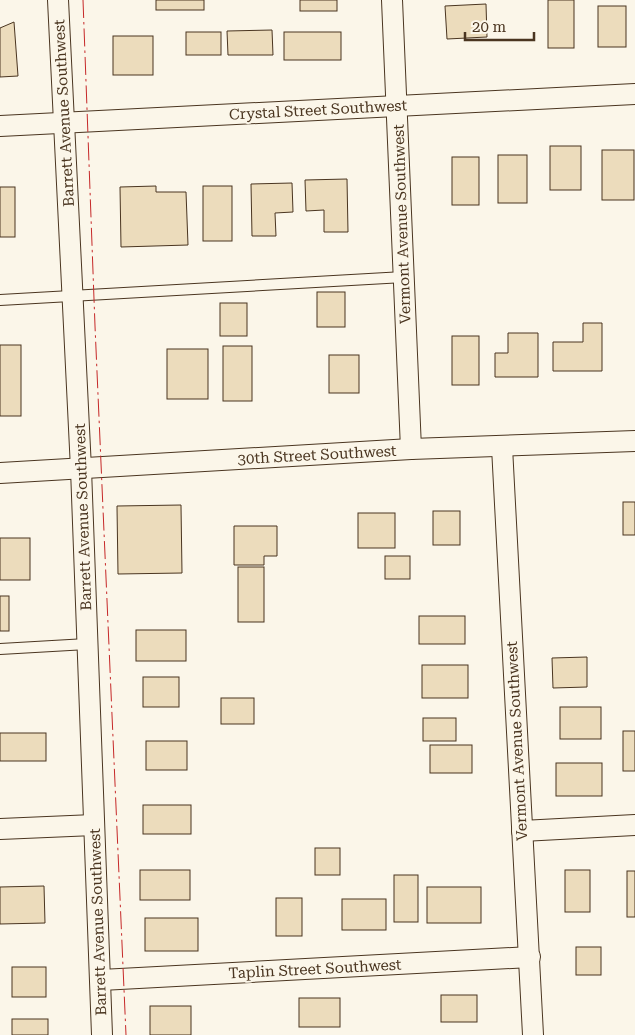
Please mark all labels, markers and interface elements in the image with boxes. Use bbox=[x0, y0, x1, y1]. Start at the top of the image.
scale bar bbox=[465, 10, 534, 42]
street label: Barrett Avenue Southwest bbox=[50, 18, 78, 207]
text: 20 m bbox=[472, 18, 507, 36]
street label: Crystal Street Southwest bbox=[228, 96, 408, 124]
street label: Vermont Avenue Southwest bbox=[390, 123, 414, 324]
street label: Barrett Avenue Southwest bbox=[71, 423, 95, 611]
street label: 30th Street Southwest bbox=[237, 442, 397, 468]
street label: Vermont Avenue Southwest bbox=[503, 640, 531, 841]
street label: Barrett Avenue Southwest bbox=[86, 828, 110, 1016]
street label: Taplin Street Southwest bbox=[228, 955, 402, 983]

